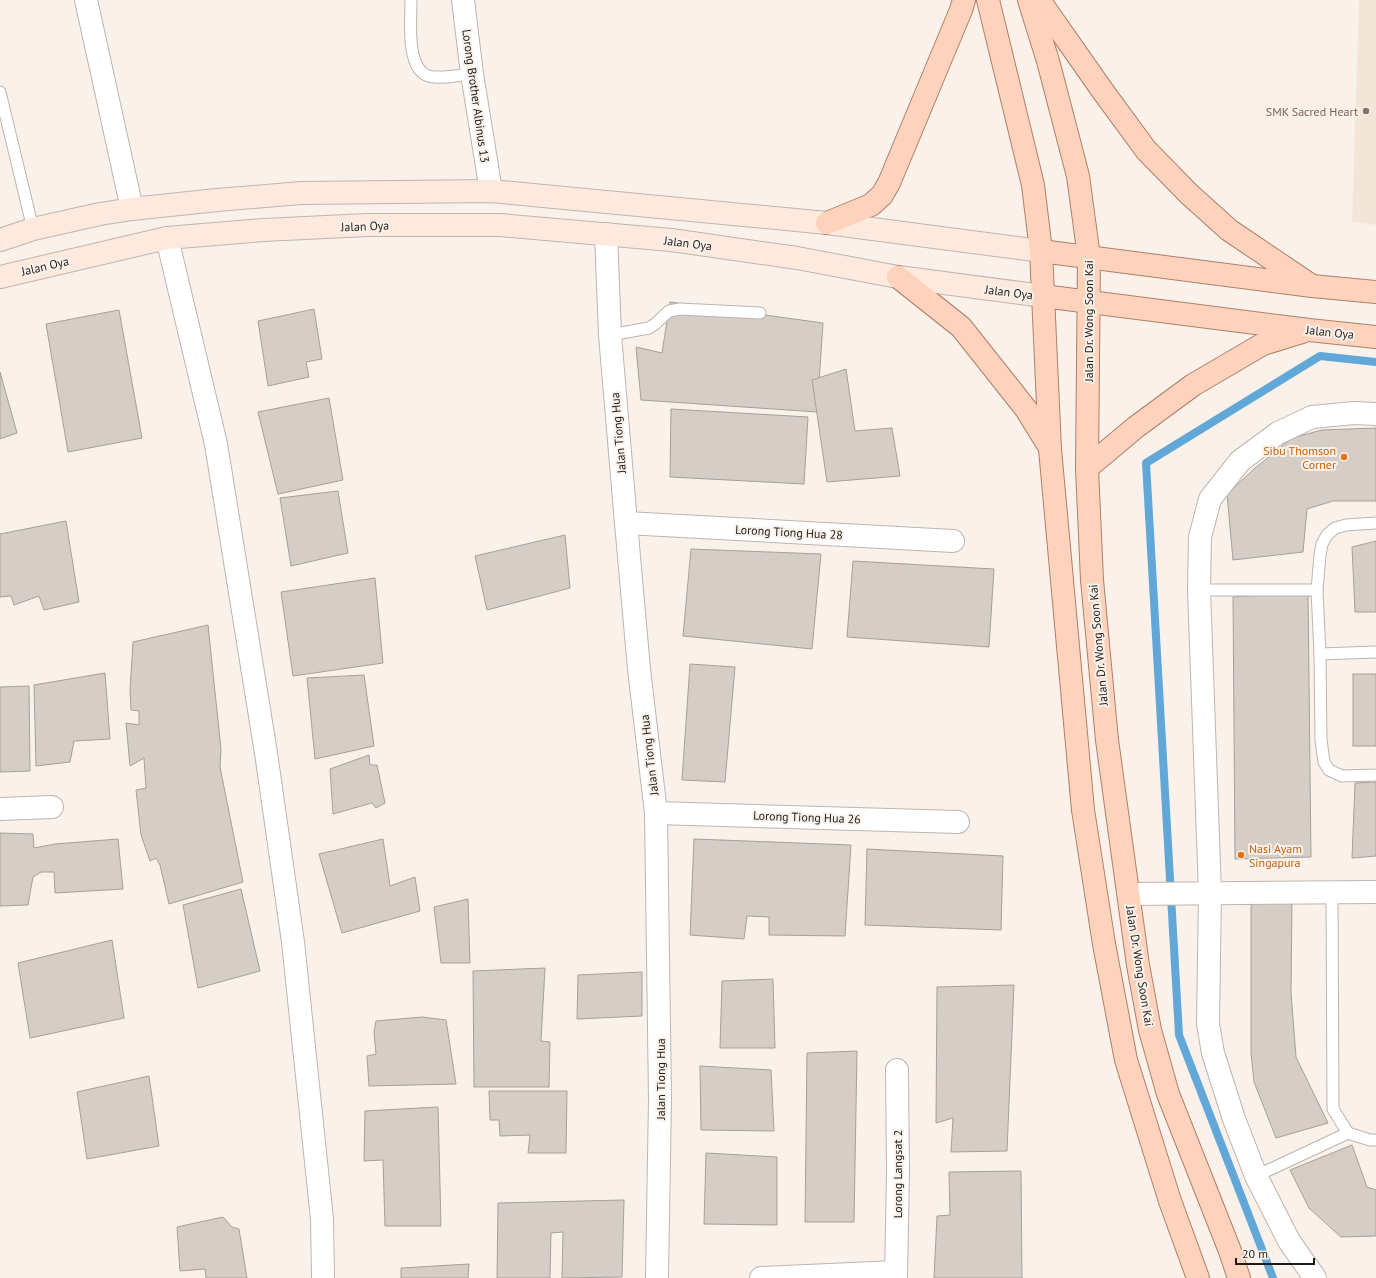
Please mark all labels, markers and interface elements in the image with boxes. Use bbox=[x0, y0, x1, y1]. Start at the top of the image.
street label: Lorong Brother Albinus 13 bbox=[459, 28, 493, 164]
place label: SMK Sacred Heart bbox=[1266, 104, 1358, 119]
marker: SMK Sacred Heart bbox=[1361, 106, 1371, 116]
street label: Jalan Oya bbox=[340, 218, 389, 234]
street label: Jalan Oya bbox=[662, 232, 713, 253]
street label: Jalan Oya bbox=[19, 253, 70, 279]
street label: Jalan Dr. Wong Soon Kai bbox=[1081, 260, 1096, 383]
street label: Jalan Oya bbox=[983, 281, 1034, 302]
street label: Jalan Oya bbox=[1304, 322, 1355, 342]
street label: Jalan Tiong Hua bbox=[607, 392, 629, 475]
place label: Sibu Thomson Corner bbox=[1263, 443, 1336, 472]
marker: Sibu Thomson Corner bbox=[1339, 452, 1349, 462]
street label: Lorong Tiong Hua 28 bbox=[735, 522, 843, 542]
street label: Jalan Dr. Wong Soon Kai bbox=[1085, 584, 1111, 707]
street label: Jalan Tiong Hua bbox=[637, 714, 662, 797]
street label: Lorong Tiong Hua 26 bbox=[753, 808, 861, 826]
place label: Nasi Ayam Singapura bbox=[1249, 841, 1302, 870]
marker: Nasi Ayam Singapura bbox=[1236, 850, 1246, 860]
street label: Jalan Dr. Wong Soon Kai bbox=[1123, 904, 1157, 1027]
street label: Jalan Tiong Hua bbox=[653, 1038, 668, 1121]
street label: Lorong Langsat 2 bbox=[890, 1130, 905, 1218]
scale bar bbox=[1236, 1240, 1314, 1266]
text: 20 m bbox=[1242, 1246, 1268, 1261]

